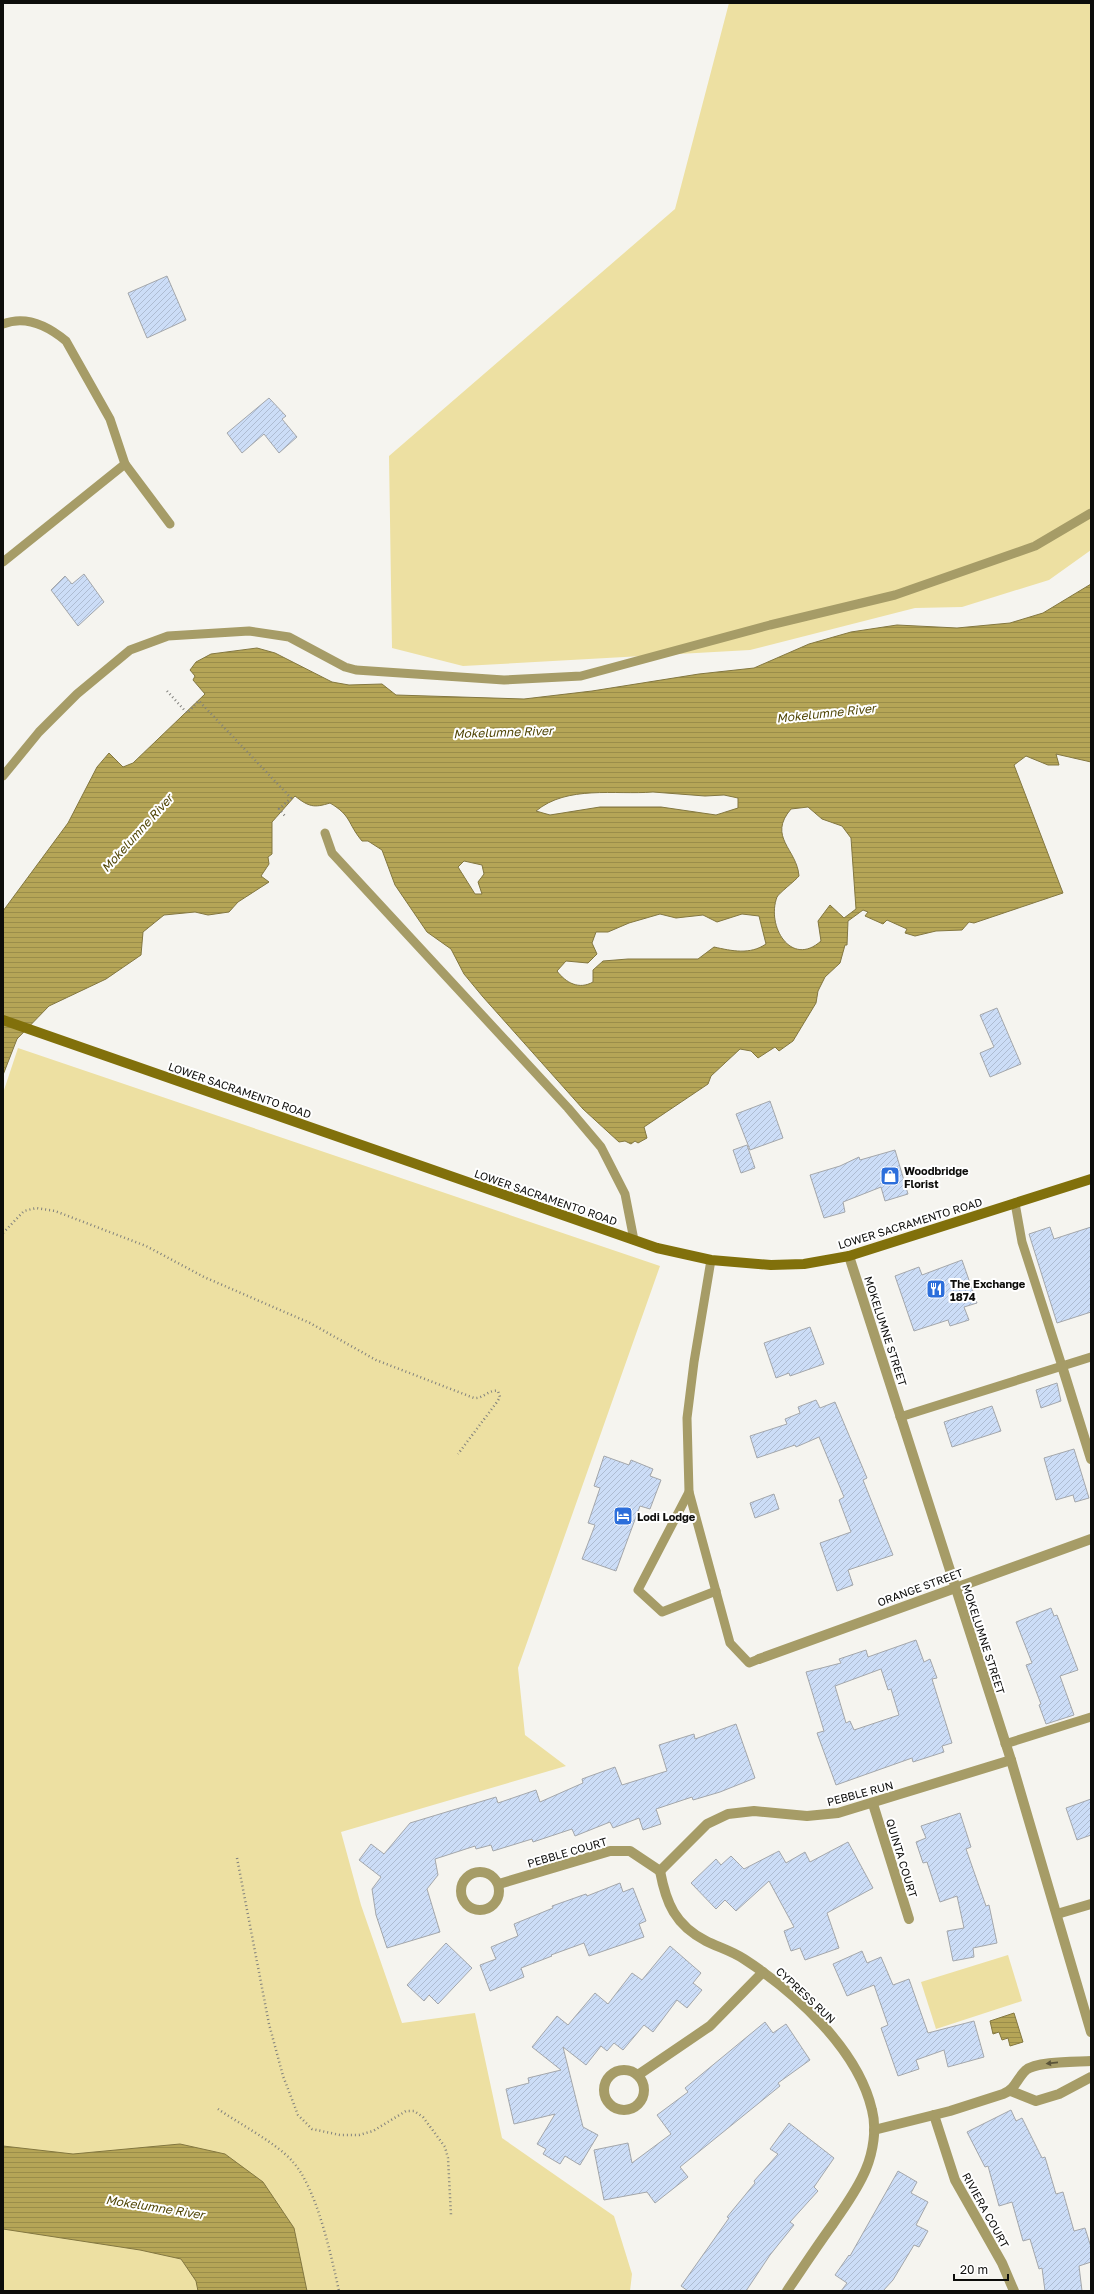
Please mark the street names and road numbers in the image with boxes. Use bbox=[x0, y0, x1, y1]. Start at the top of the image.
street label: LOWER SACRAMENTO ROAD bbox=[167, 1059, 313, 1121]
street label: LOWER SACRAMENTO ROAD bbox=[473, 1166, 619, 1228]
street label: LOWER SACRAMENTO ROAD bbox=[836, 1195, 984, 1251]
street label: MOKELUMNE STREET bbox=[862, 1274, 910, 1388]
street label: ORANGE STREET bbox=[875, 1565, 965, 1609]
street label: MOKELUMNE STREET bbox=[960, 1582, 1008, 1696]
street label: PEBBLE RUN bbox=[825, 1778, 895, 1808]
street label: QUINTA COURT bbox=[884, 1817, 920, 1899]
street label: PEBBLE COURT bbox=[526, 1834, 608, 1870]
street label: CYPRESS RUN bbox=[774, 1964, 838, 2026]
street label: RIVIERA COURT bbox=[960, 2170, 1012, 2250]

